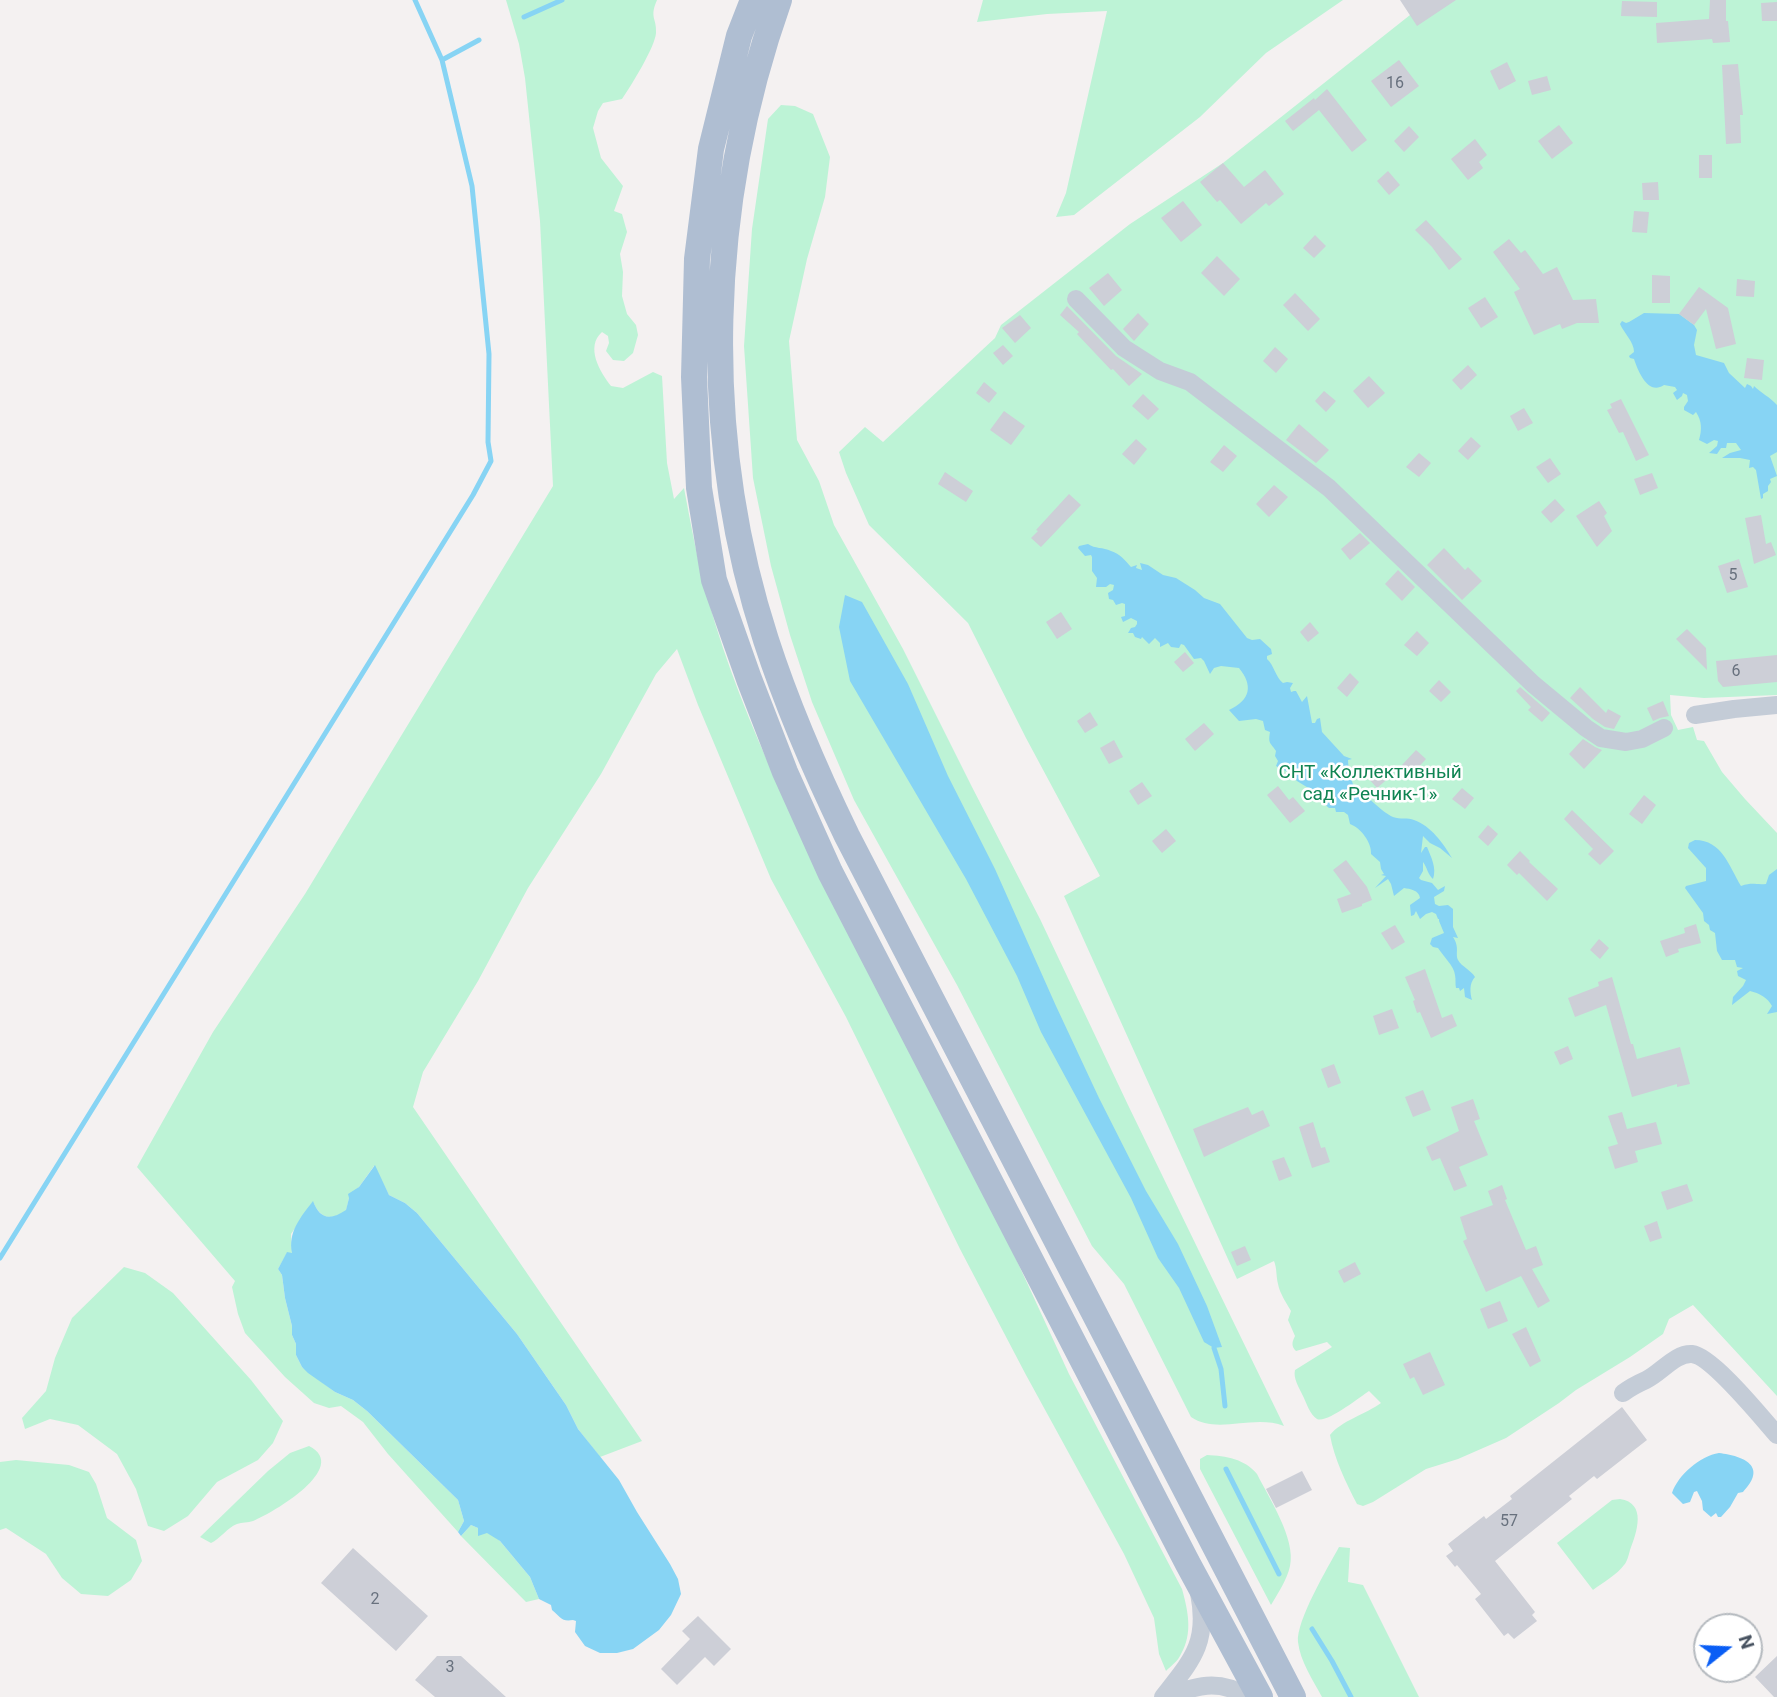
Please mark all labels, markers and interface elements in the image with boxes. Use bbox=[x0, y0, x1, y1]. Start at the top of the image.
house number: 16 bbox=[1386, 74, 1404, 94]
house number: 5 bbox=[1729, 566, 1737, 586]
house number: 6 bbox=[1732, 662, 1740, 682]
park label: СНТ «Коллективный сад «Речник-1» bbox=[1278, 762, 1462, 806]
house number: 57 bbox=[1500, 1512, 1518, 1532]
house number: 2 bbox=[371, 1590, 379, 1610]
north arrow bbox=[1693, 1613, 1763, 1683]
text: N bbox=[1734, 1632, 1760, 1652]
house number: 3 bbox=[446, 1658, 454, 1678]

